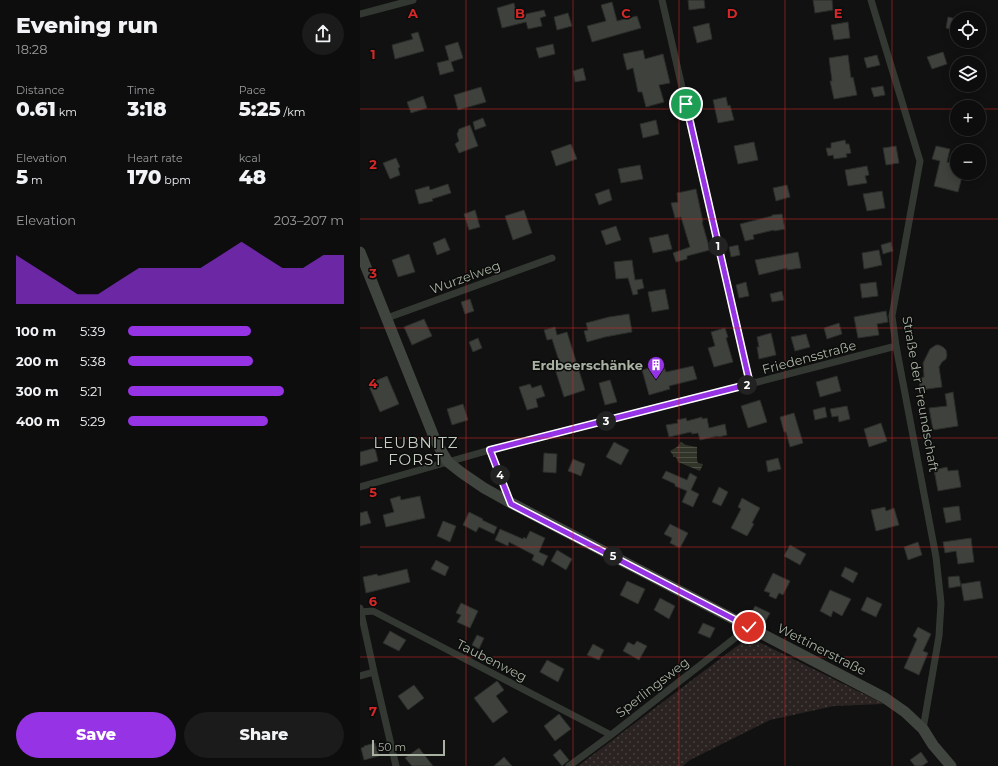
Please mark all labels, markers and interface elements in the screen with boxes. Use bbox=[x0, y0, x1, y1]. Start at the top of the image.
text: A bbox=[407, 5, 419, 21]
text: B bbox=[515, 5, 525, 21]
text: C bbox=[621, 5, 631, 21]
text: D bbox=[727, 5, 738, 21]
text: E bbox=[834, 5, 843, 21]
text: Evening run bbox=[16, 12, 158, 39]
map controls bbox=[950, 12, 986, 180]
button: locate bbox=[950, 12, 986, 48]
button: share bbox=[302, 13, 344, 55]
text: 18:28 bbox=[16, 41, 47, 57]
text: 1 bbox=[370, 46, 376, 62]
button: layers bbox=[950, 56, 986, 92]
text: Distance bbox=[16, 83, 64, 97]
text: Time bbox=[127, 83, 155, 97]
text: Pace bbox=[239, 83, 266, 97]
pin bbox=[669, 87, 703, 121]
icon: arrive bbox=[675, 93, 697, 115]
text: 0.61 bbox=[16, 97, 56, 121]
text: 3:18 bbox=[127, 97, 167, 121]
text: 5:25 bbox=[239, 97, 281, 121]
button: + bbox=[950, 100, 986, 136]
text: km bbox=[56, 105, 77, 119]
text: /km bbox=[281, 105, 305, 119]
button: − bbox=[950, 144, 986, 180]
text: Elevation bbox=[16, 151, 67, 165]
text: Heart rate bbox=[127, 151, 183, 165]
text: kcal bbox=[239, 151, 261, 165]
text: 2 bbox=[369, 156, 377, 172]
text: 5 bbox=[16, 165, 28, 189]
text: 170 bbox=[127, 165, 161, 189]
text: 48 bbox=[239, 165, 266, 189]
text: m bbox=[28, 173, 43, 187]
text: bpm bbox=[161, 173, 191, 187]
text: Elevation bbox=[16, 212, 76, 228]
text: 203–207 m bbox=[274, 212, 344, 228]
pin: 1 bbox=[708, 236, 728, 256]
text: 1 bbox=[716, 239, 720, 253]
street label: Wurzelweg bbox=[428, 257, 502, 297]
text: 3 bbox=[368, 265, 377, 281]
street label: Straße der Freundschaft bbox=[899, 315, 943, 473]
text: 100 m bbox=[16, 323, 56, 339]
text: 5:39 bbox=[80, 323, 105, 339]
street label: Friedensstraße bbox=[760, 337, 858, 377]
text: 200 m bbox=[16, 353, 59, 369]
text: 5:38 bbox=[80, 353, 106, 369]
building icon: Erdbeerschänke bbox=[646, 355, 666, 380]
place label: Erdbeerschänke bbox=[532, 357, 643, 373]
text: 4 bbox=[369, 375, 378, 391]
pin: 2 bbox=[737, 375, 757, 395]
text: 2 bbox=[744, 378, 750, 392]
text: 300 m bbox=[16, 383, 59, 399]
text: 5:21 bbox=[80, 383, 102, 399]
pin: 3 bbox=[596, 411, 616, 431]
text: 400 m bbox=[16, 413, 60, 429]
text: 5:29 bbox=[80, 413, 105, 429]
text: 3 bbox=[603, 414, 609, 428]
district label: LEUBNITZ FORST bbox=[373, 433, 459, 469]
pin: 4 bbox=[490, 465, 510, 485]
text: 4 bbox=[496, 468, 504, 482]
text: 5 bbox=[369, 484, 377, 500]
pin: 5 bbox=[603, 546, 623, 566]
text: 5 bbox=[610, 549, 616, 563]
text: 6 bbox=[369, 593, 378, 609]
pin bbox=[732, 610, 766, 644]
icon: check bbox=[738, 616, 760, 638]
street label: Wettinerstraße bbox=[775, 620, 869, 678]
street label: Taubenweg bbox=[454, 635, 530, 685]
street label: Sperlingsweg bbox=[612, 653, 692, 721]
text: 7 bbox=[369, 703, 377, 719]
button: Save bbox=[16, 712, 176, 758]
button: Share bbox=[184, 712, 344, 758]
scale bar bbox=[372, 738, 445, 757]
text: 50 m bbox=[378, 740, 406, 754]

